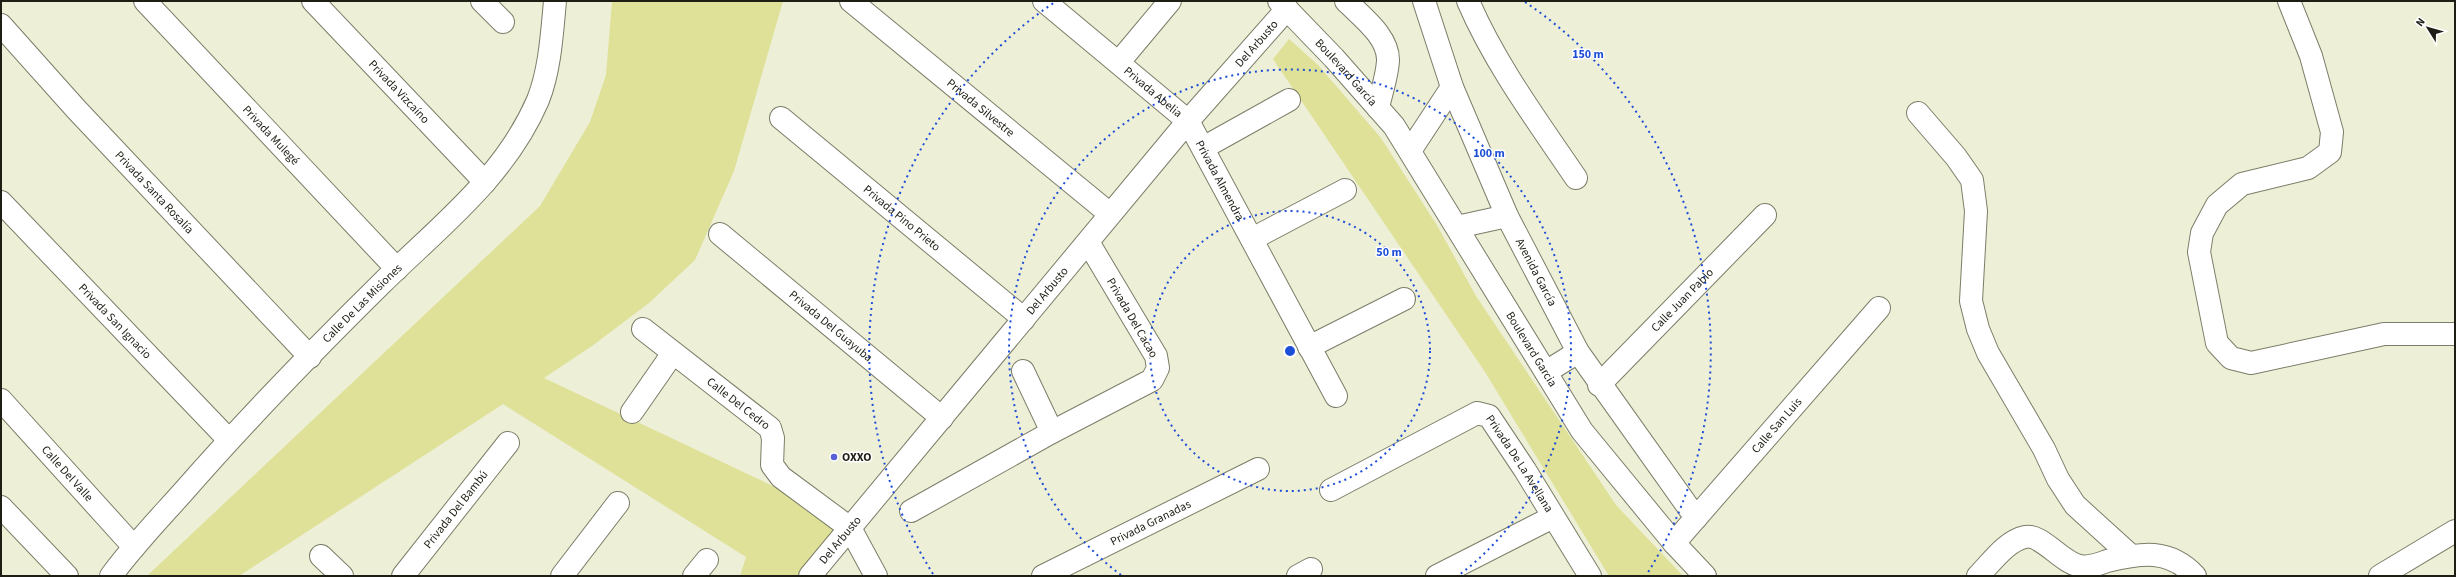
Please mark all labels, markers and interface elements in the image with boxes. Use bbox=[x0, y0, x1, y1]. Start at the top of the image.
north arrow bbox=[2408, 8, 2448, 48]
text: N bbox=[2412, 15, 2429, 30]
street label: Del Arbusto bbox=[1231, 16, 1282, 71]
street label: Boulevard García bbox=[1311, 35, 1381, 110]
text: 150 m bbox=[1572, 46, 1604, 63]
street label: Privada Vizcaíno bbox=[365, 56, 434, 127]
street label: Privada Abelia bbox=[1120, 62, 1186, 121]
street label: Privada Silvestre bbox=[943, 75, 1018, 141]
street label: Privada Mulegé bbox=[239, 101, 303, 169]
street label: Privada Almendra bbox=[1191, 137, 1249, 224]
text: 100 m bbox=[1473, 145, 1505, 162]
street label: Privada Santa Rosalía bbox=[111, 147, 198, 237]
street label: Privada Pino Prieto bbox=[860, 181, 944, 255]
street label: Avenida García bbox=[1511, 235, 1561, 309]
text: 50 m bbox=[1376, 244, 1402, 261]
street label: Calle De Las Misiones bbox=[318, 260, 406, 347]
street label: Del Arbusto bbox=[1022, 263, 1072, 318]
street label: Calle Juan Pablo bbox=[1647, 264, 1717, 336]
street label: Privada Del Cacao bbox=[1102, 275, 1162, 361]
street label: Privada San Ignacio bbox=[75, 280, 155, 363]
street label: Privada Del Guayuba bbox=[785, 286, 876, 366]
street label: Boulevard Garcia bbox=[1502, 308, 1561, 390]
centre of rings bbox=[1283, 344, 1297, 358]
street label: Calle Del Cedro bbox=[703, 373, 774, 434]
street label: Calle San Luis bbox=[1747, 394, 1806, 457]
street label: Privada De La Avellana bbox=[1482, 411, 1558, 516]
street label: Calle Del Valle bbox=[38, 442, 97, 505]
place label: OXXO bbox=[842, 449, 871, 466]
marker: OXXO bbox=[829, 452, 839, 462]
street label: Privada Del Bambú bbox=[419, 467, 492, 552]
street label: Privada Granadas bbox=[1107, 495, 1194, 550]
street label: Del Arbusto bbox=[815, 512, 865, 568]

